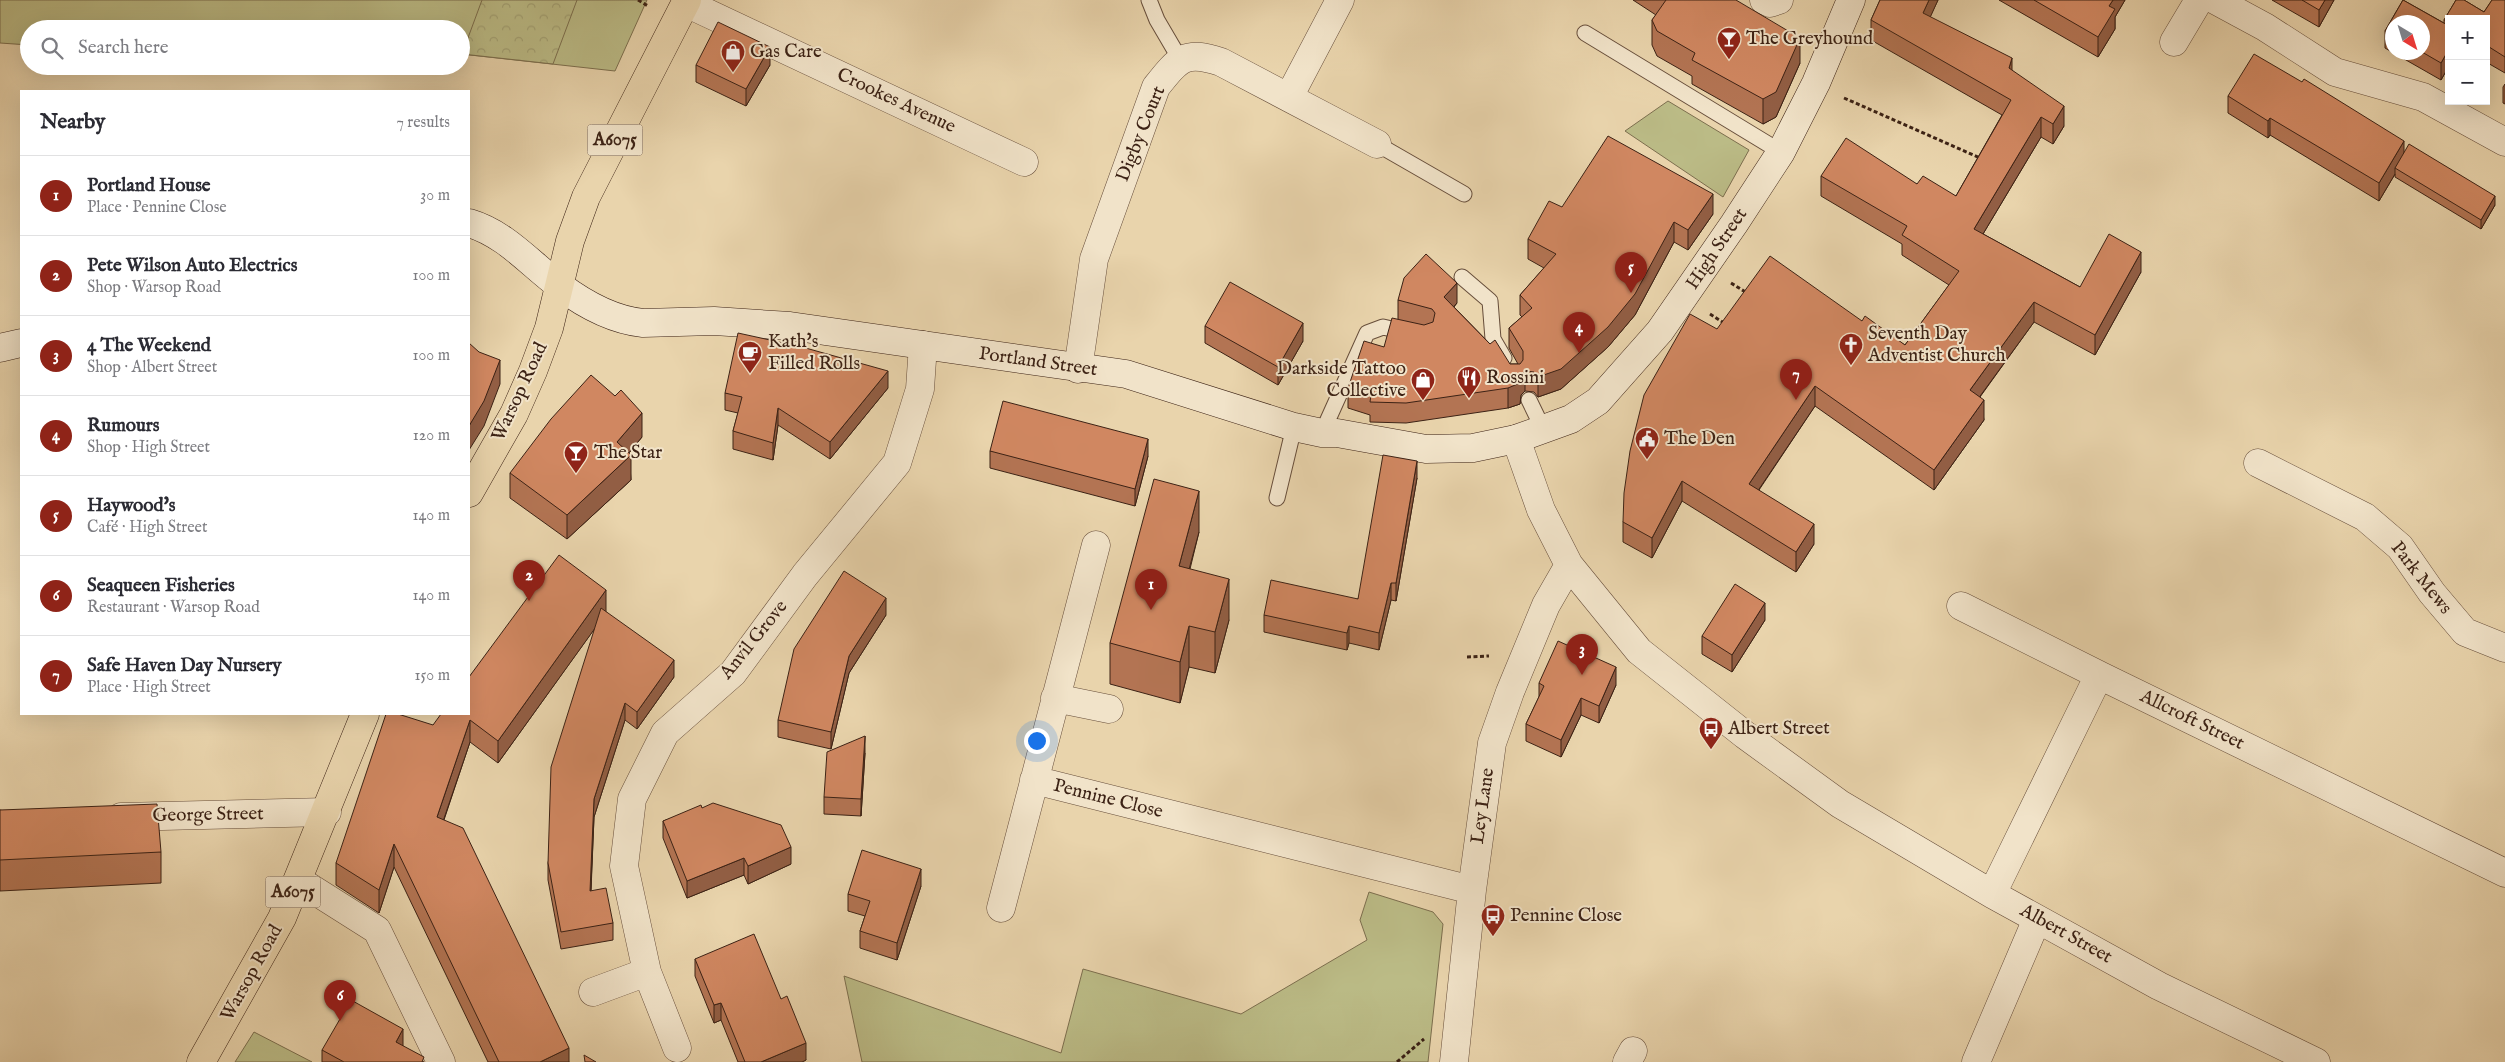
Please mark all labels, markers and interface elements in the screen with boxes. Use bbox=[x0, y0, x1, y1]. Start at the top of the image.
north arrow bbox=[2385, 15, 2430, 60]
map controls bbox=[2445, 15, 2490, 105]
button: + bbox=[2445, 15, 2490, 60]
search box bbox=[20, 20, 470, 75]
bar icon: The Greyhound bbox=[1716, 26, 1742, 60]
place label: The Greyhound bbox=[1746, 27, 1874, 51]
icon: search bbox=[38, 34, 66, 62]
text: Search here bbox=[78, 36, 169, 60]
shop icon: Gas Care bbox=[720, 39, 746, 73]
place label: Gas Care bbox=[750, 40, 822, 64]
button: − bbox=[2445, 60, 2490, 105]
street label: Crookes Avenue bbox=[833, 63, 960, 139]
street label: Digby Court bbox=[1111, 82, 1171, 185]
text: Nearby bbox=[40, 109, 105, 136]
text: 7 results bbox=[396, 113, 450, 133]
road number: A6075 bbox=[588, 124, 642, 156]
text: Portland House bbox=[87, 174, 211, 198]
text: 1 bbox=[53, 186, 59, 206]
text: 30 m bbox=[420, 186, 450, 206]
text: Place · Pennine Close bbox=[87, 198, 227, 218]
street label: High Street bbox=[1681, 203, 1753, 294]
pin: 5 bbox=[1615, 252, 1647, 293]
text: Pete Wilson Auto Electrics bbox=[87, 254, 297, 278]
text: 2 bbox=[52, 266, 60, 286]
text: 100 m bbox=[413, 266, 450, 286]
text: Shop · Warsop Road bbox=[87, 278, 221, 298]
pin: 4 bbox=[1563, 312, 1595, 353]
place label: Seventh Day Adventist Church bbox=[1867, 322, 2006, 368]
place label: Kath's Filled Rolls bbox=[768, 330, 860, 376]
church icon: Seventh Day Adventist Church bbox=[1838, 332, 1864, 366]
text: 4 The Weekend bbox=[87, 334, 211, 358]
street label: Warsop Road bbox=[487, 338, 554, 445]
cafe icon: Kath's Filled Rolls bbox=[737, 340, 763, 374]
street label: Portland Street bbox=[977, 342, 1099, 382]
text: 3 bbox=[53, 346, 59, 366]
text: 100 m bbox=[413, 346, 450, 366]
place label: Darkside Tattoo Collective bbox=[1277, 357, 1406, 403]
text: Shop · Albert Street bbox=[87, 358, 217, 378]
pin: 7 bbox=[1780, 359, 1812, 400]
restaurant icon: Rossini bbox=[1456, 365, 1482, 399]
place label: Rossini bbox=[1486, 366, 1544, 390]
shop icon: Darkside Tattoo Collective bbox=[1410, 367, 1436, 401]
text: Rumours bbox=[87, 414, 160, 438]
text: 4 bbox=[52, 426, 60, 446]
text: 120 m bbox=[413, 426, 450, 446]
public building icon: The Den bbox=[1634, 426, 1660, 460]
place label: The Den bbox=[1664, 427, 1735, 451]
text: Shop · High Street bbox=[87, 438, 210, 458]
bar icon: The Star bbox=[563, 440, 589, 474]
place label: The Star bbox=[594, 441, 662, 465]
text: Haywood's bbox=[87, 494, 175, 518]
text: 5 bbox=[53, 506, 59, 526]
text: 140 m bbox=[412, 506, 450, 526]
text: Café · High Street bbox=[87, 518, 207, 538]
street label: Park Mews bbox=[2385, 537, 2457, 619]
pin: 2 bbox=[513, 560, 545, 601]
pin: 1 bbox=[1135, 569, 1167, 610]
text: Seaqueen Fisheries bbox=[87, 574, 235, 598]
text: 6 bbox=[53, 586, 59, 606]
text: 140 m bbox=[412, 586, 450, 606]
street label: Anvil Grove bbox=[714, 595, 793, 685]
text: Restaurant · Warsop Road bbox=[87, 598, 260, 618]
pin: 3 bbox=[1566, 634, 1598, 675]
text: Safe Haven Day Nursery bbox=[87, 654, 282, 678]
text: 7 bbox=[52, 666, 60, 686]
text: 150 m bbox=[415, 666, 450, 686]
text: Place · High Street bbox=[87, 678, 211, 698]
street label: Allcroft Street bbox=[2135, 684, 2249, 756]
bus stop icon: Albert Street bbox=[1698, 716, 1724, 750]
place label: Albert Street bbox=[1727, 717, 1830, 741]
your location bbox=[1024, 728, 1050, 754]
street label: Ley Lane bbox=[1466, 766, 1500, 846]
street label: Pennine Close bbox=[1051, 774, 1166, 824]
street label: George Street bbox=[152, 802, 264, 828]
road number: A6075 bbox=[266, 876, 320, 908]
street label: Albert Street bbox=[2015, 898, 2117, 969]
bus stop icon: Pennine Close bbox=[1480, 903, 1506, 937]
place label: Pennine Close bbox=[1510, 904, 1622, 928]
street label: Warsop Road bbox=[216, 920, 289, 1025]
pin: 6 bbox=[324, 980, 356, 1021]

